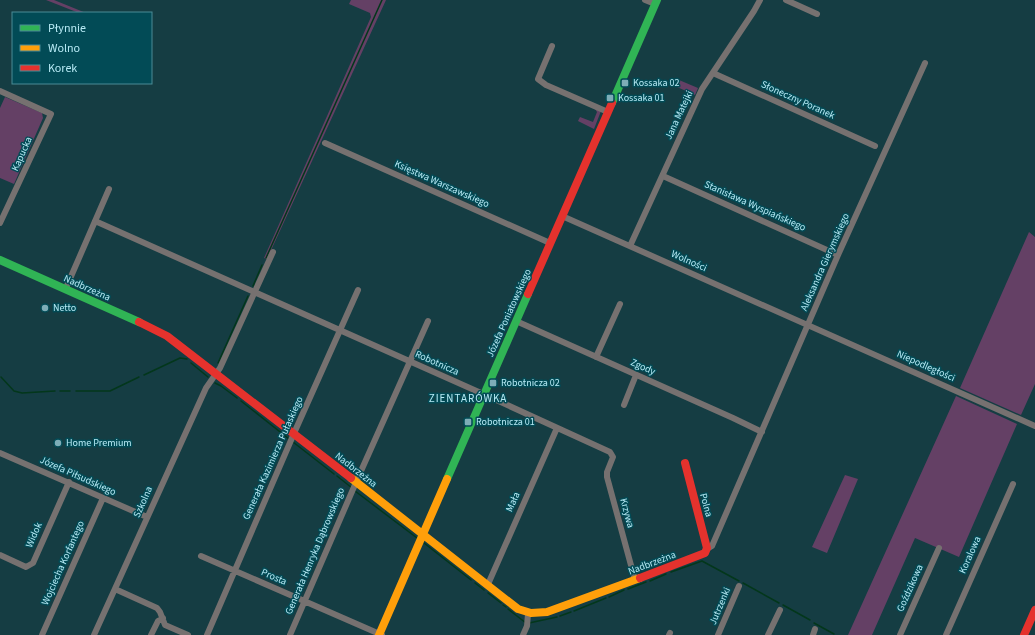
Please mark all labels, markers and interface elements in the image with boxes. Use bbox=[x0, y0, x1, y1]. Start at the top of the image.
legend bbox=[12, 12, 152, 84]
text: Płynnie bbox=[48, 20, 86, 37]
text: Wolno bbox=[48, 40, 80, 57]
text: Korek bbox=[48, 60, 77, 77]
place label: Kossaka 02 bbox=[633, 76, 679, 90]
street label: Słoneczny Poranek bbox=[759, 77, 837, 123]
marker: Kossaka 02 bbox=[620, 78, 630, 88]
street label: Jana Matejki bbox=[662, 88, 696, 142]
place label: Kossaka 01 bbox=[618, 91, 664, 105]
marker: Kossaka 01 bbox=[605, 93, 615, 103]
street label: Kapucka bbox=[8, 135, 36, 173]
street label: Księstwa Warszawskiego bbox=[392, 157, 492, 211]
street label: Stanisława Wyspiańskiego bbox=[702, 177, 808, 235]
street label: Aleksandra Gierymskiego bbox=[797, 211, 853, 313]
street label: Wolności bbox=[669, 247, 709, 275]
street label: Józefa Poniatowskiego bbox=[483, 267, 535, 359]
street label: Nadbrzeżna bbox=[61, 271, 113, 305]
place label: Netto bbox=[53, 301, 76, 315]
marker: Netto bbox=[40, 303, 50, 313]
street label: Robotnicza bbox=[413, 347, 461, 379]
street label: Niepodległości bbox=[895, 347, 957, 385]
street label: Zgody bbox=[628, 355, 658, 379]
place label: Robotnicza 02 bbox=[501, 376, 560, 390]
marker: Robotnicza 02 bbox=[488, 378, 498, 388]
district label: ZIENTARÓWKA bbox=[429, 391, 507, 406]
street label: Generała Kazimierza Pułaskiego bbox=[239, 394, 307, 522]
place label: Robotnicza 01 bbox=[476, 415, 535, 429]
marker: Robotnicza 01 bbox=[463, 417, 473, 427]
place label: Home Premium bbox=[66, 436, 132, 450]
marker: Home Premium bbox=[53, 438, 63, 448]
street label: Nadbrzeżna bbox=[332, 449, 380, 491]
street label: Józefa Piłsudskiego bbox=[38, 453, 118, 499]
street label: Szkolna bbox=[130, 484, 156, 520]
street label: Generała Henryka Dąbrowskiego bbox=[282, 485, 348, 617]
street label: Mała bbox=[502, 490, 524, 514]
street label: Polna bbox=[696, 492, 716, 518]
street label: Krzywa bbox=[616, 497, 638, 529]
street label: Wojciecha Korfantego bbox=[38, 519, 88, 607]
street label: Widok bbox=[22, 520, 46, 550]
street label: Koralowa bbox=[956, 534, 984, 576]
street label: Nadbrzeżna bbox=[626, 548, 678, 578]
street label: Goździkowa bbox=[893, 562, 927, 614]
street label: Prosta bbox=[259, 565, 289, 589]
street label: Jutrzenki bbox=[706, 585, 734, 627]

